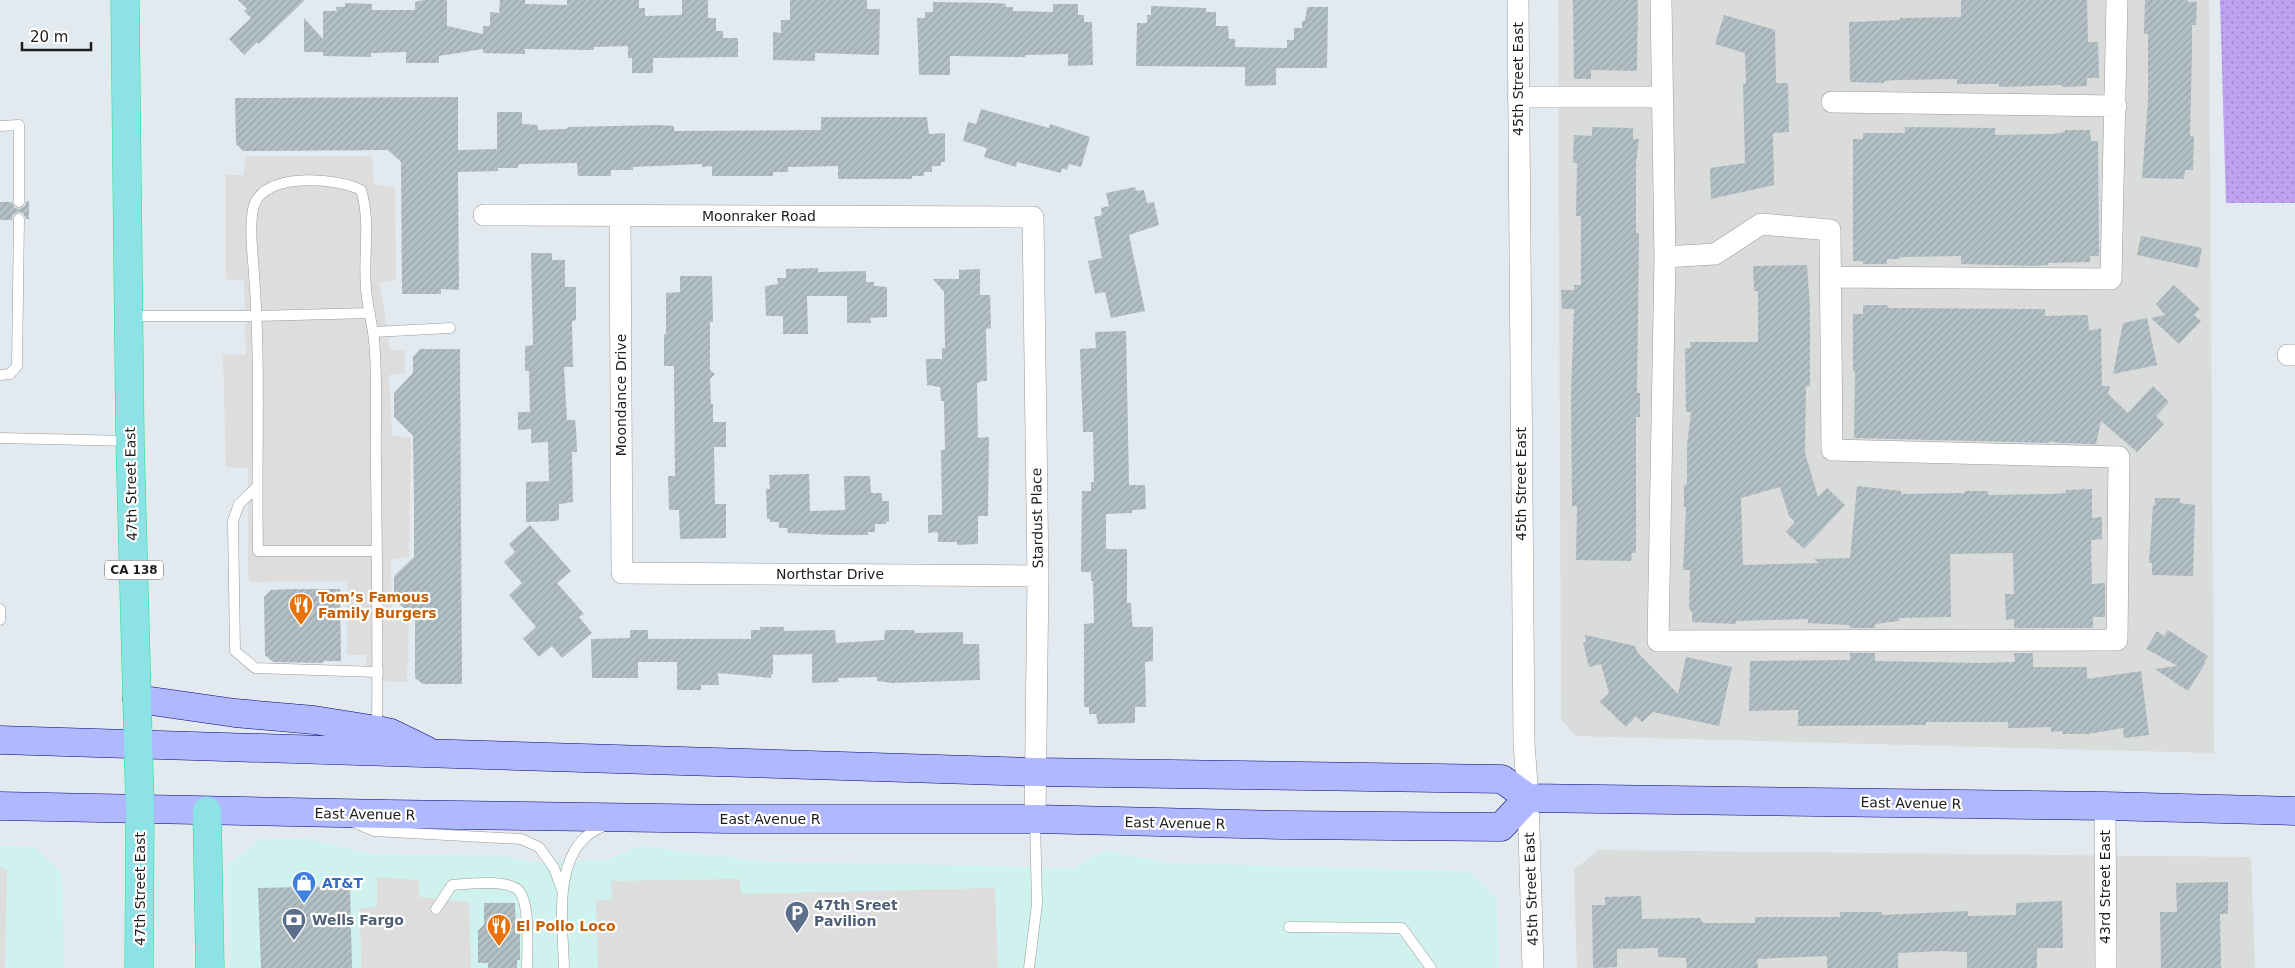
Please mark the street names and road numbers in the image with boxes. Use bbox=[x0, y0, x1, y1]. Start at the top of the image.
street label: 45th Street East bbox=[1510, 22, 1526, 136]
street label: Moonraker Road bbox=[702, 208, 816, 224]
street label: Moondance Drive bbox=[613, 334, 629, 456]
street label: 47th Street East bbox=[122, 426, 140, 541]
street label: 45th Street East bbox=[1513, 427, 1529, 541]
street label: Stardust Place bbox=[1028, 468, 1046, 568]
road number: CA 138 bbox=[105, 560, 163, 580]
street label: Northstar Drive bbox=[776, 566, 884, 582]
street label: East Avenue R bbox=[1860, 794, 1962, 812]
street label: East Avenue R bbox=[314, 805, 416, 823]
street label: East Avenue R bbox=[720, 811, 821, 827]
street label: East Avenue R bbox=[1124, 814, 1226, 832]
street label: 43rd Street East bbox=[2097, 830, 2113, 944]
street label: 45th Street East bbox=[1521, 831, 1541, 946]
street label: 47th Street East bbox=[132, 832, 148, 946]

